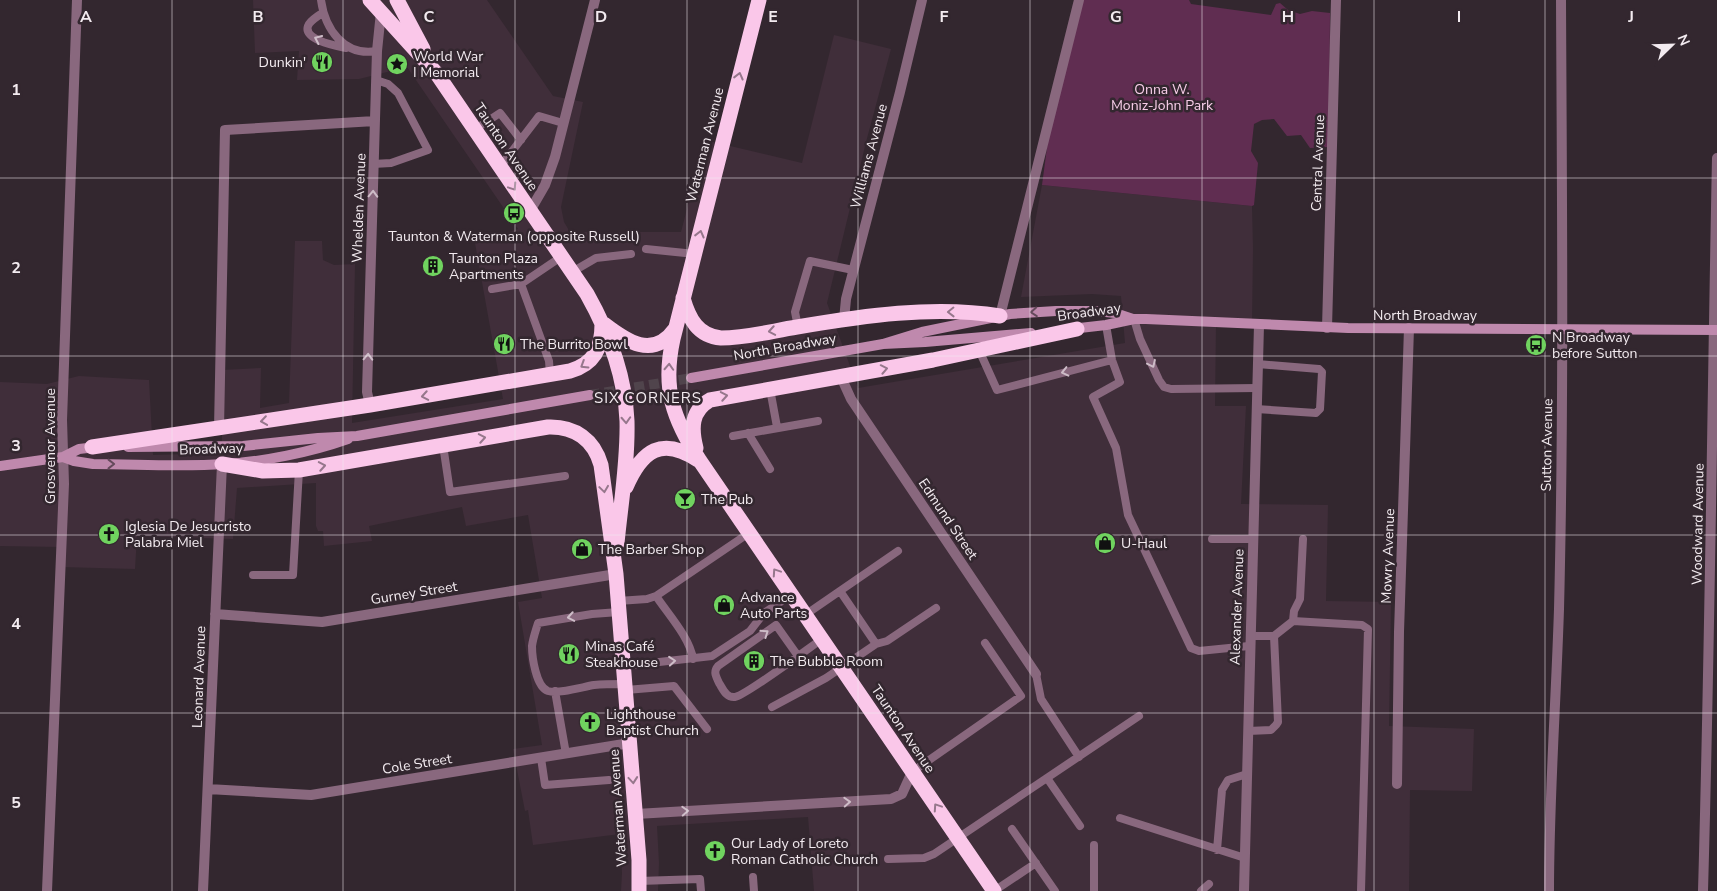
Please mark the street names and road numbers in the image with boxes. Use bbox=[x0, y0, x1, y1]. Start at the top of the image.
street label: Waterman Avenue bbox=[682, 85, 728, 205]
street label: Taunton Avenue bbox=[469, 99, 543, 195]
street label: Williams Avenue bbox=[846, 102, 892, 210]
street label: Central Avenue bbox=[1307, 114, 1329, 212]
street label: Whelden Avenue bbox=[348, 153, 370, 263]
street label: Broadway bbox=[1056, 298, 1123, 326]
street label: North Broadway bbox=[1373, 306, 1478, 325]
street label: North Broadway bbox=[732, 328, 839, 365]
street label: Grosvenor Avenue bbox=[41, 388, 60, 504]
street label: Sutton Avenue bbox=[1537, 398, 1557, 492]
street label: Broadway bbox=[179, 438, 244, 460]
street label: Woodward Avenue bbox=[1687, 463, 1709, 585]
street label: Edmund Street bbox=[914, 475, 982, 563]
street label: Mowry Avenue bbox=[1377, 508, 1399, 604]
street label: Alexander Avenue bbox=[1225, 549, 1249, 665]
street label: Gurney Street bbox=[369, 577, 459, 609]
street label: Leonard Avenue bbox=[188, 625, 210, 729]
street label: Taunton Avenue bbox=[866, 681, 940, 777]
street label: Cole Street bbox=[381, 749, 453, 779]
street label: Waterman Avenue bbox=[604, 749, 632, 867]

